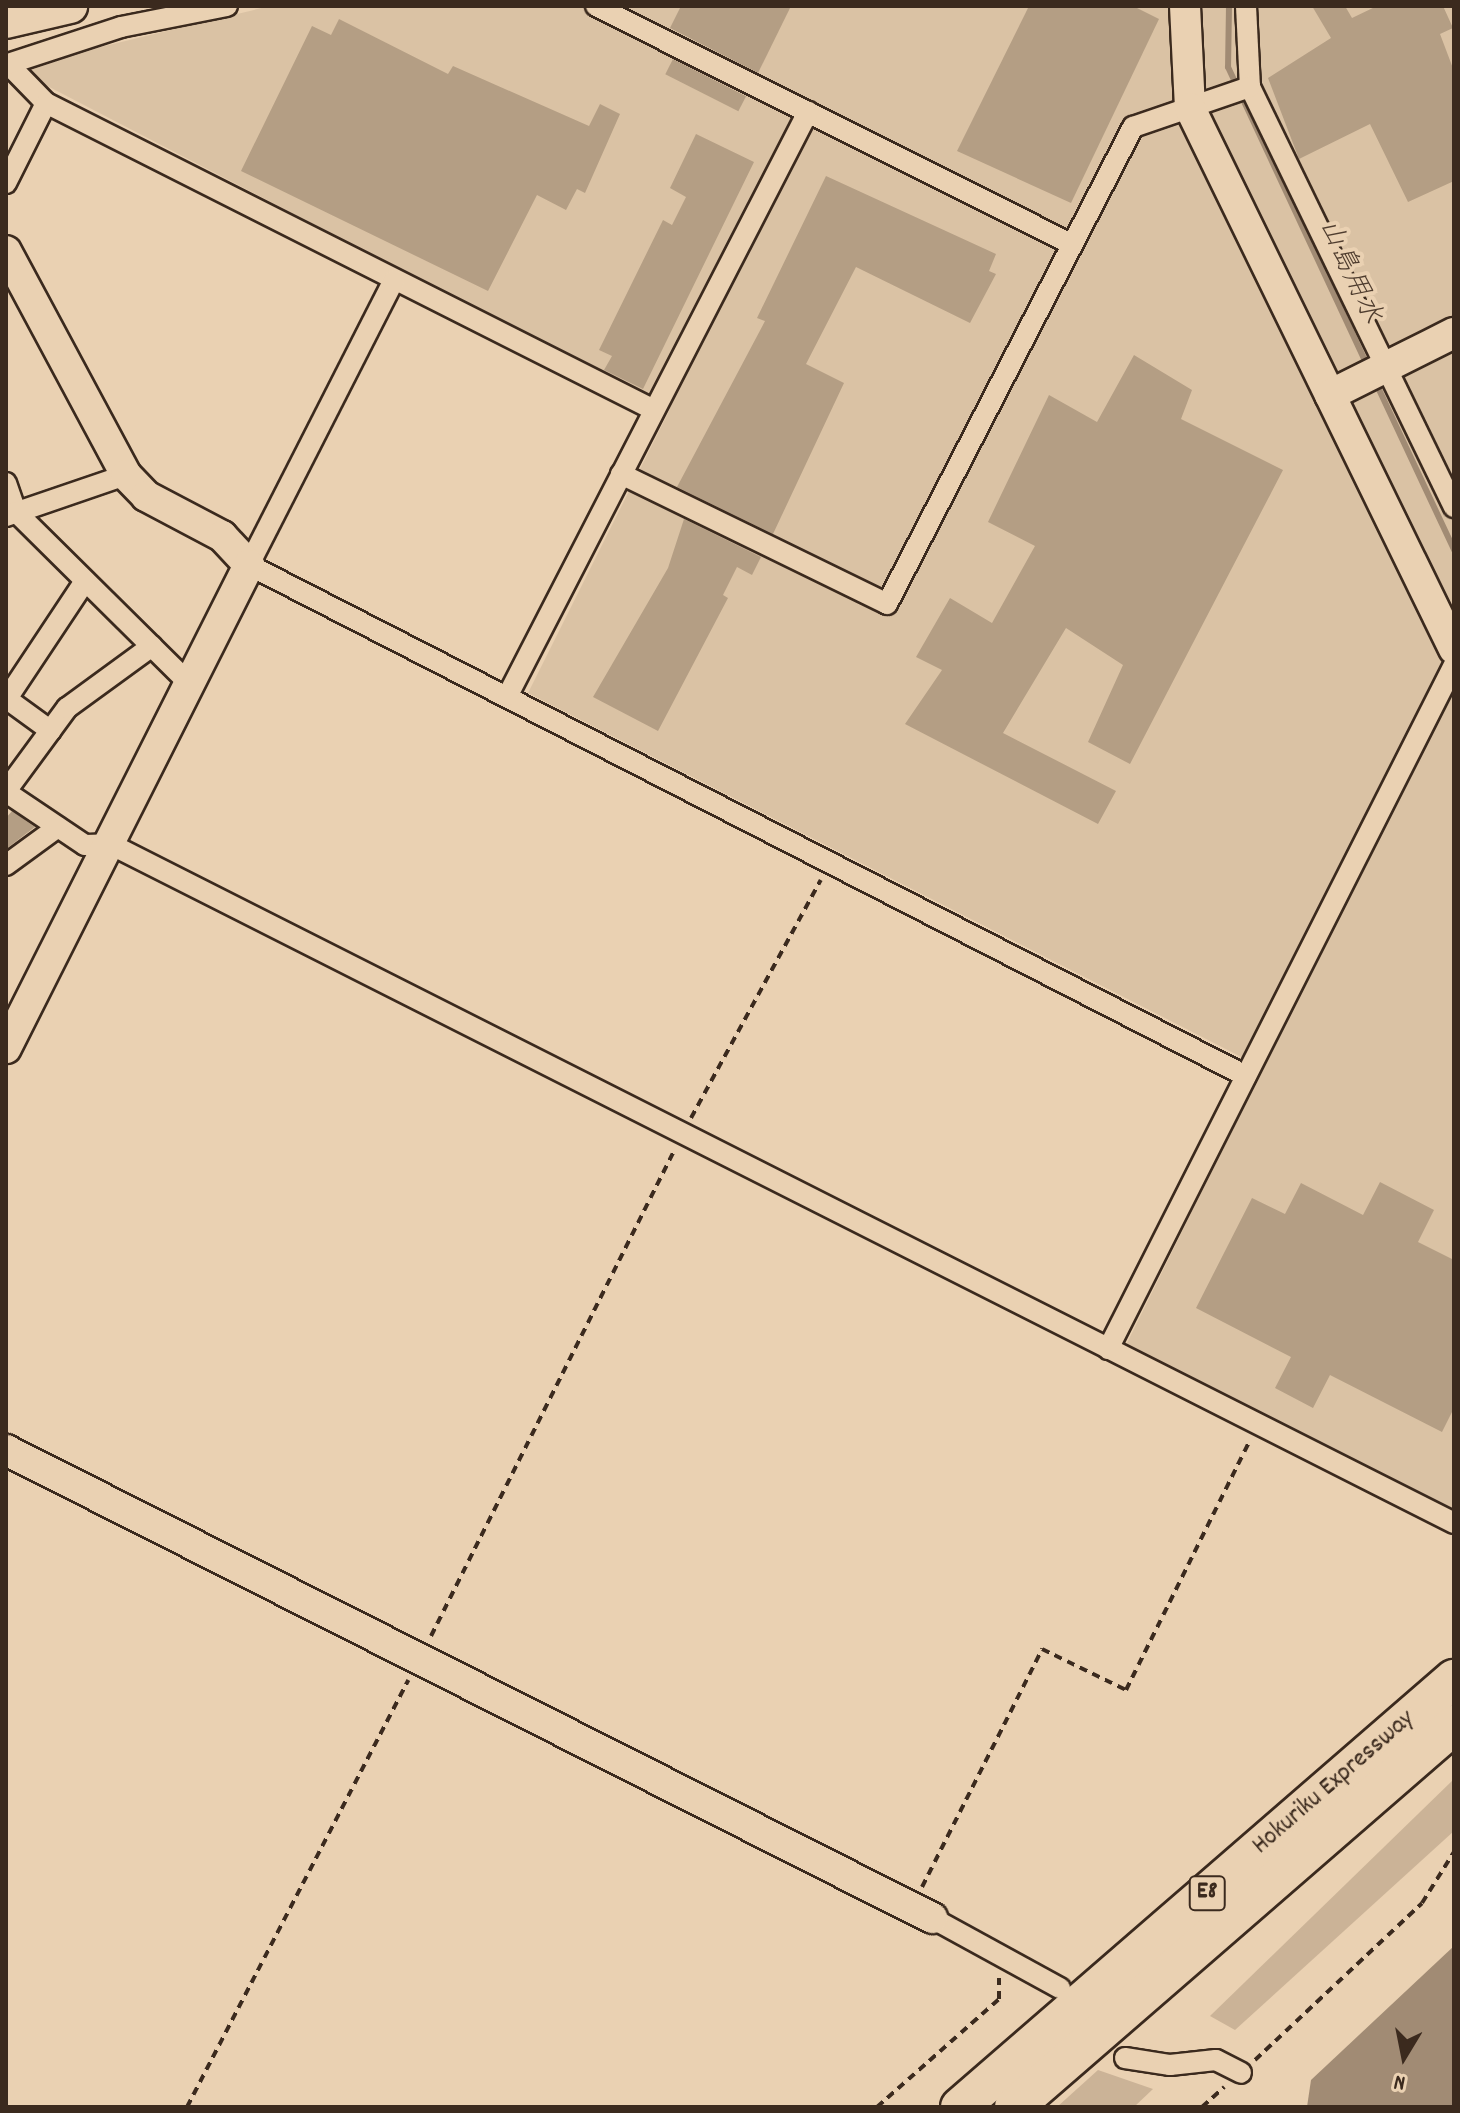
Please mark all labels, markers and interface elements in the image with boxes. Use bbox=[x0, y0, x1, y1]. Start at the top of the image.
water label: 山島用水 bbox=[1309, 214, 1387, 330]
street label: Hokuriku Expressway bbox=[1246, 1704, 1422, 1862]
road number: E8 bbox=[1187, 1873, 1227, 1913]
north arrow bbox=[1364, 2017, 1444, 2097]
text: N bbox=[1392, 2065, 1408, 2097]

